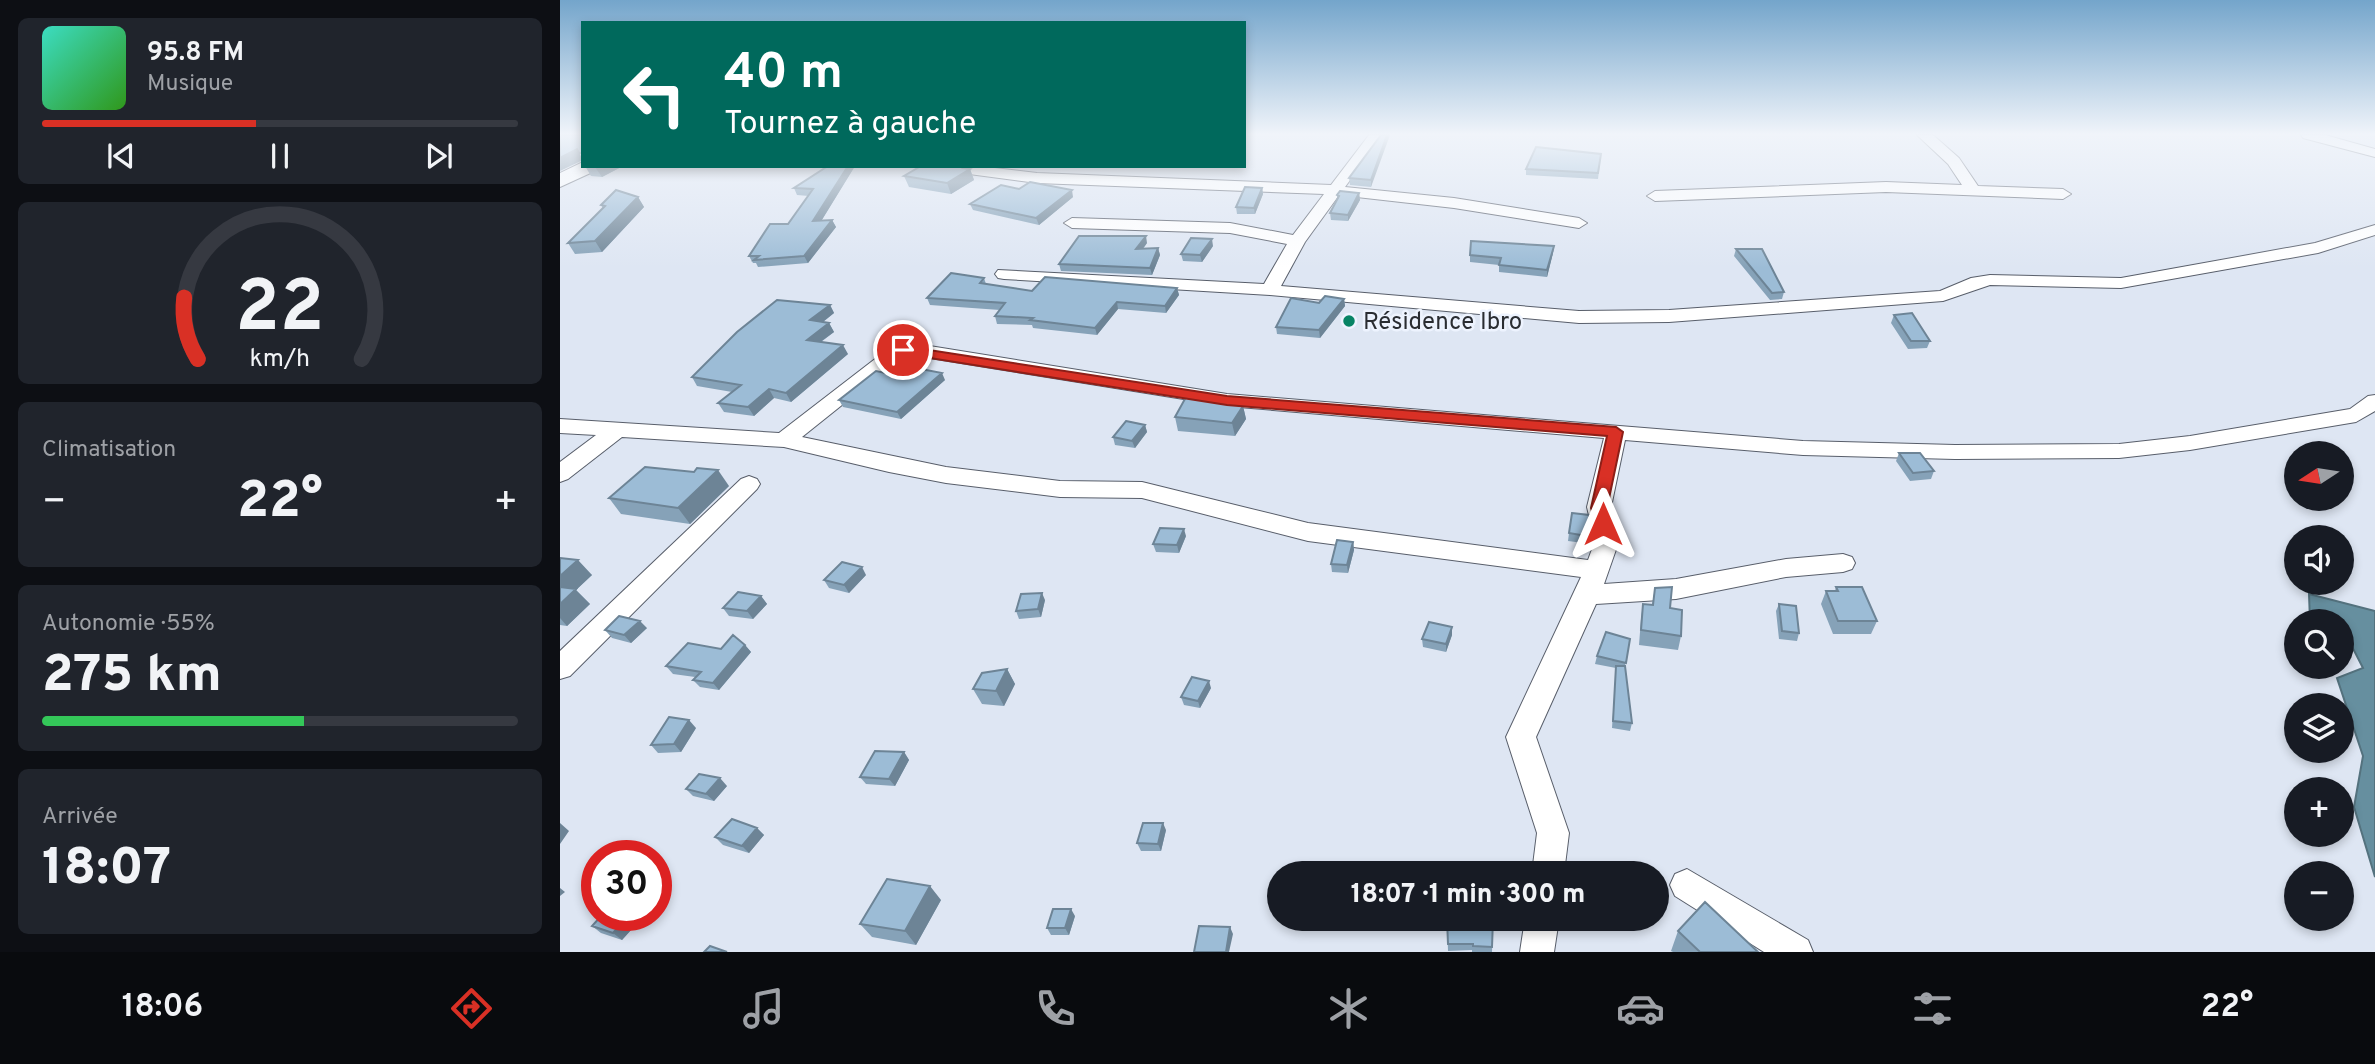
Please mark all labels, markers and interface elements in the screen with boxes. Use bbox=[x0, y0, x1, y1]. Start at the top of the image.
text: 95.8 FM bbox=[147, 37, 244, 70]
text: 40 m bbox=[724, 44, 843, 106]
icon: left bbox=[609, 49, 700, 140]
text: Musique bbox=[147, 70, 233, 99]
text: Tournez à gauche bbox=[724, 105, 976, 145]
icon: previous bbox=[102, 137, 140, 175]
icon: pause bbox=[261, 137, 299, 175]
icon: next bbox=[420, 137, 458, 175]
text: 22 bbox=[235, 265, 325, 357]
place label: Résidence Ibro bbox=[1363, 308, 1522, 338]
marker: Résidence Ibro bbox=[1341, 313, 1357, 329]
pin bbox=[873, 320, 933, 380]
icon: arrive bbox=[884, 331, 922, 369]
text: km/h bbox=[250, 343, 310, 375]
text: Climatisation bbox=[42, 436, 176, 465]
north arrow bbox=[2284, 441, 2354, 511]
map controls bbox=[2284, 441, 2354, 931]
text: 22° bbox=[237, 470, 323, 536]
text: − bbox=[42, 479, 67, 528]
text: + bbox=[493, 479, 518, 528]
position arrow bbox=[1566, 487, 1640, 561]
button: sound bbox=[2284, 525, 2354, 595]
button: search bbox=[2284, 609, 2354, 679]
text: Autonomie · 55% bbox=[42, 610, 215, 639]
text: 275 km bbox=[42, 644, 222, 710]
button: layers bbox=[2284, 693, 2354, 763]
button: + bbox=[2284, 777, 2354, 847]
text: Arrivée bbox=[42, 803, 118, 832]
text: 18:07 bbox=[42, 837, 171, 903]
speed limit sign: 30 bbox=[581, 840, 672, 931]
button: − bbox=[2284, 861, 2354, 931]
text: 18:07 · 1 min · 300 m bbox=[1351, 879, 1585, 912]
icon: directions bbox=[447, 984, 496, 1033]
icon: music bbox=[739, 984, 788, 1033]
icon: phone bbox=[1031, 984, 1080, 1033]
icon: climate bbox=[1324, 984, 1373, 1033]
icon: car bbox=[1616, 984, 1665, 1033]
icon: filters bbox=[1908, 984, 1957, 1033]
text: 18:06 bbox=[122, 988, 203, 1028]
text: 22° bbox=[2201, 988, 2253, 1028]

